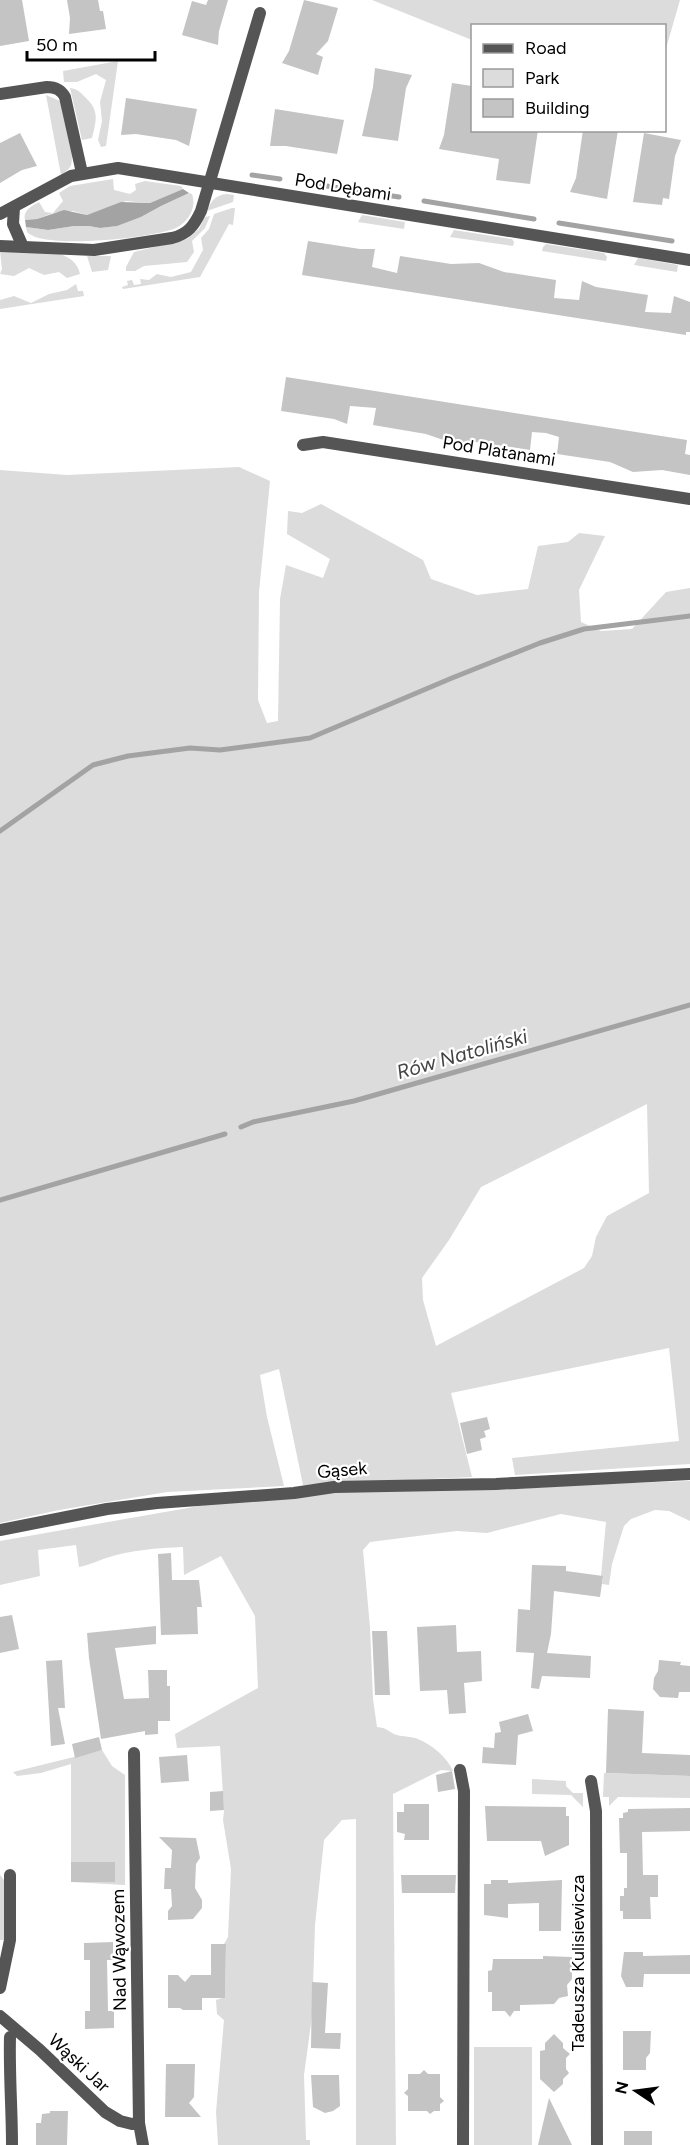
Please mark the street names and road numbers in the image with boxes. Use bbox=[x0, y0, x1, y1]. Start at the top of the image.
street label: Pod Dębami bbox=[293, 169, 393, 205]
street label: Pod Platanami bbox=[441, 431, 557, 471]
street label: Gąsek bbox=[316, 1457, 368, 1483]
street label: Tadeusza Kulisiewicza bbox=[567, 1875, 589, 2051]
street label: Nad Wąwozem bbox=[107, 1889, 131, 2011]
street label: Wąski Jar bbox=[44, 2029, 114, 2097]

